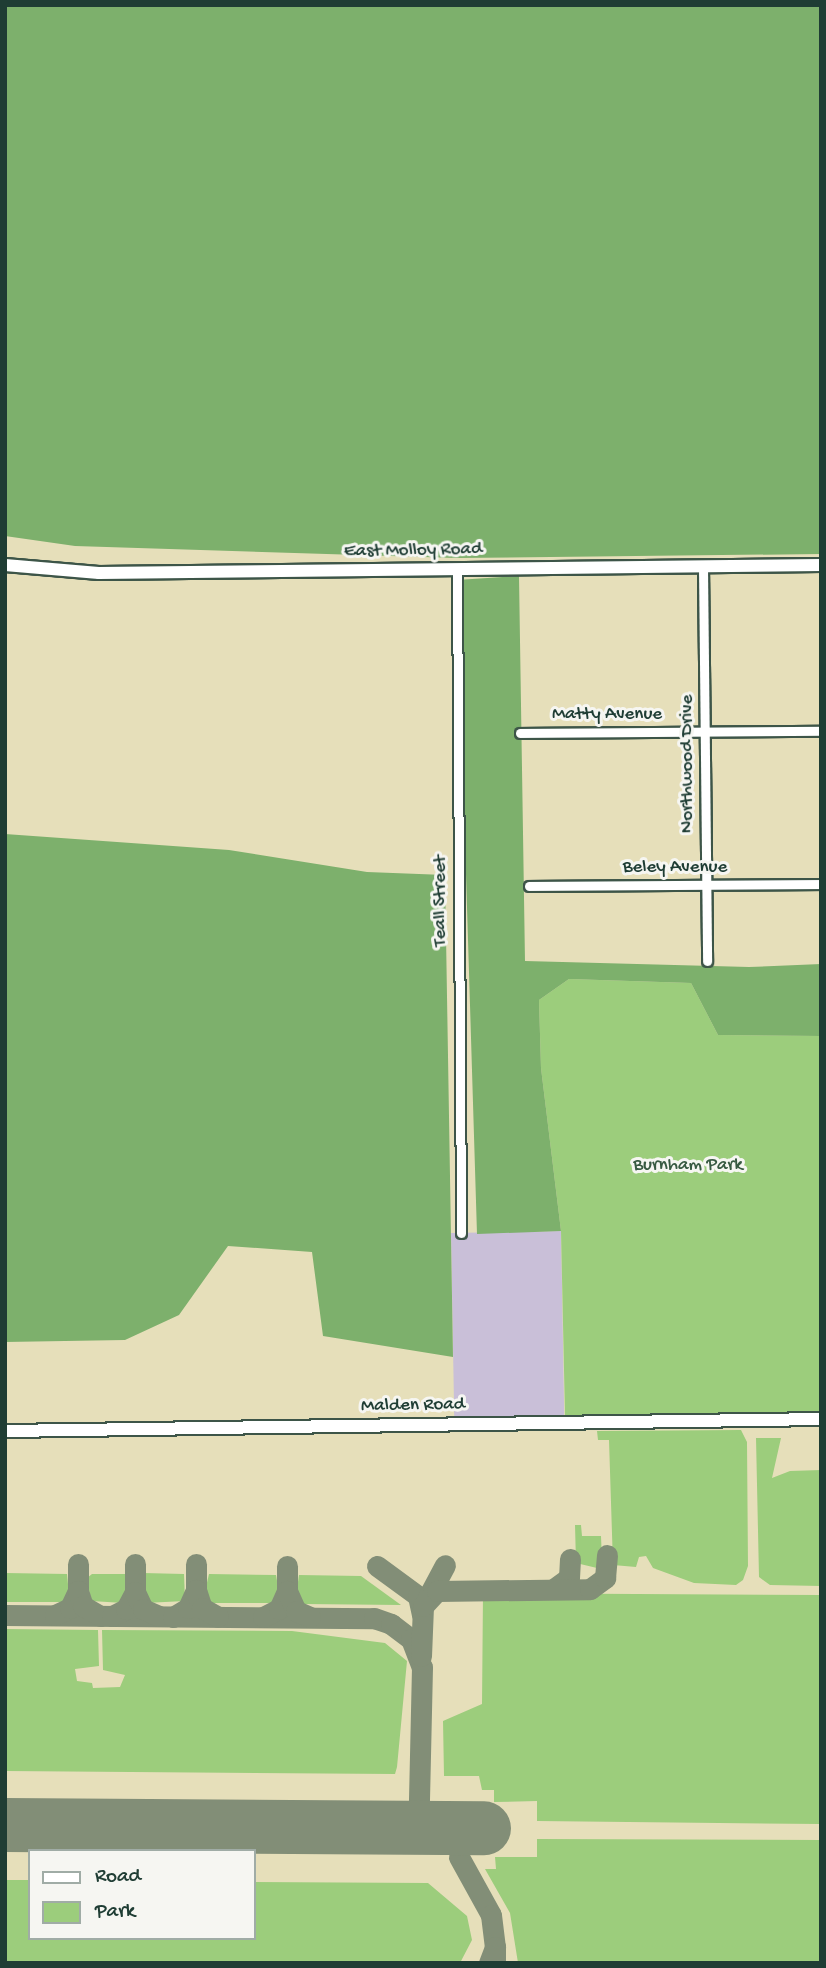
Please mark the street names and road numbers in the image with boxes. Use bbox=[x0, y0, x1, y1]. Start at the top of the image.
street label: East Molloy Road bbox=[344, 538, 482, 564]
street label: Northwood Drive bbox=[677, 695, 699, 833]
street label: Matty Avenue bbox=[552, 704, 662, 726]
street label: Teall Street bbox=[430, 855, 452, 947]
street label: Beley Avenue bbox=[623, 857, 727, 879]
street label: Malden Road bbox=[361, 1394, 465, 1418]

